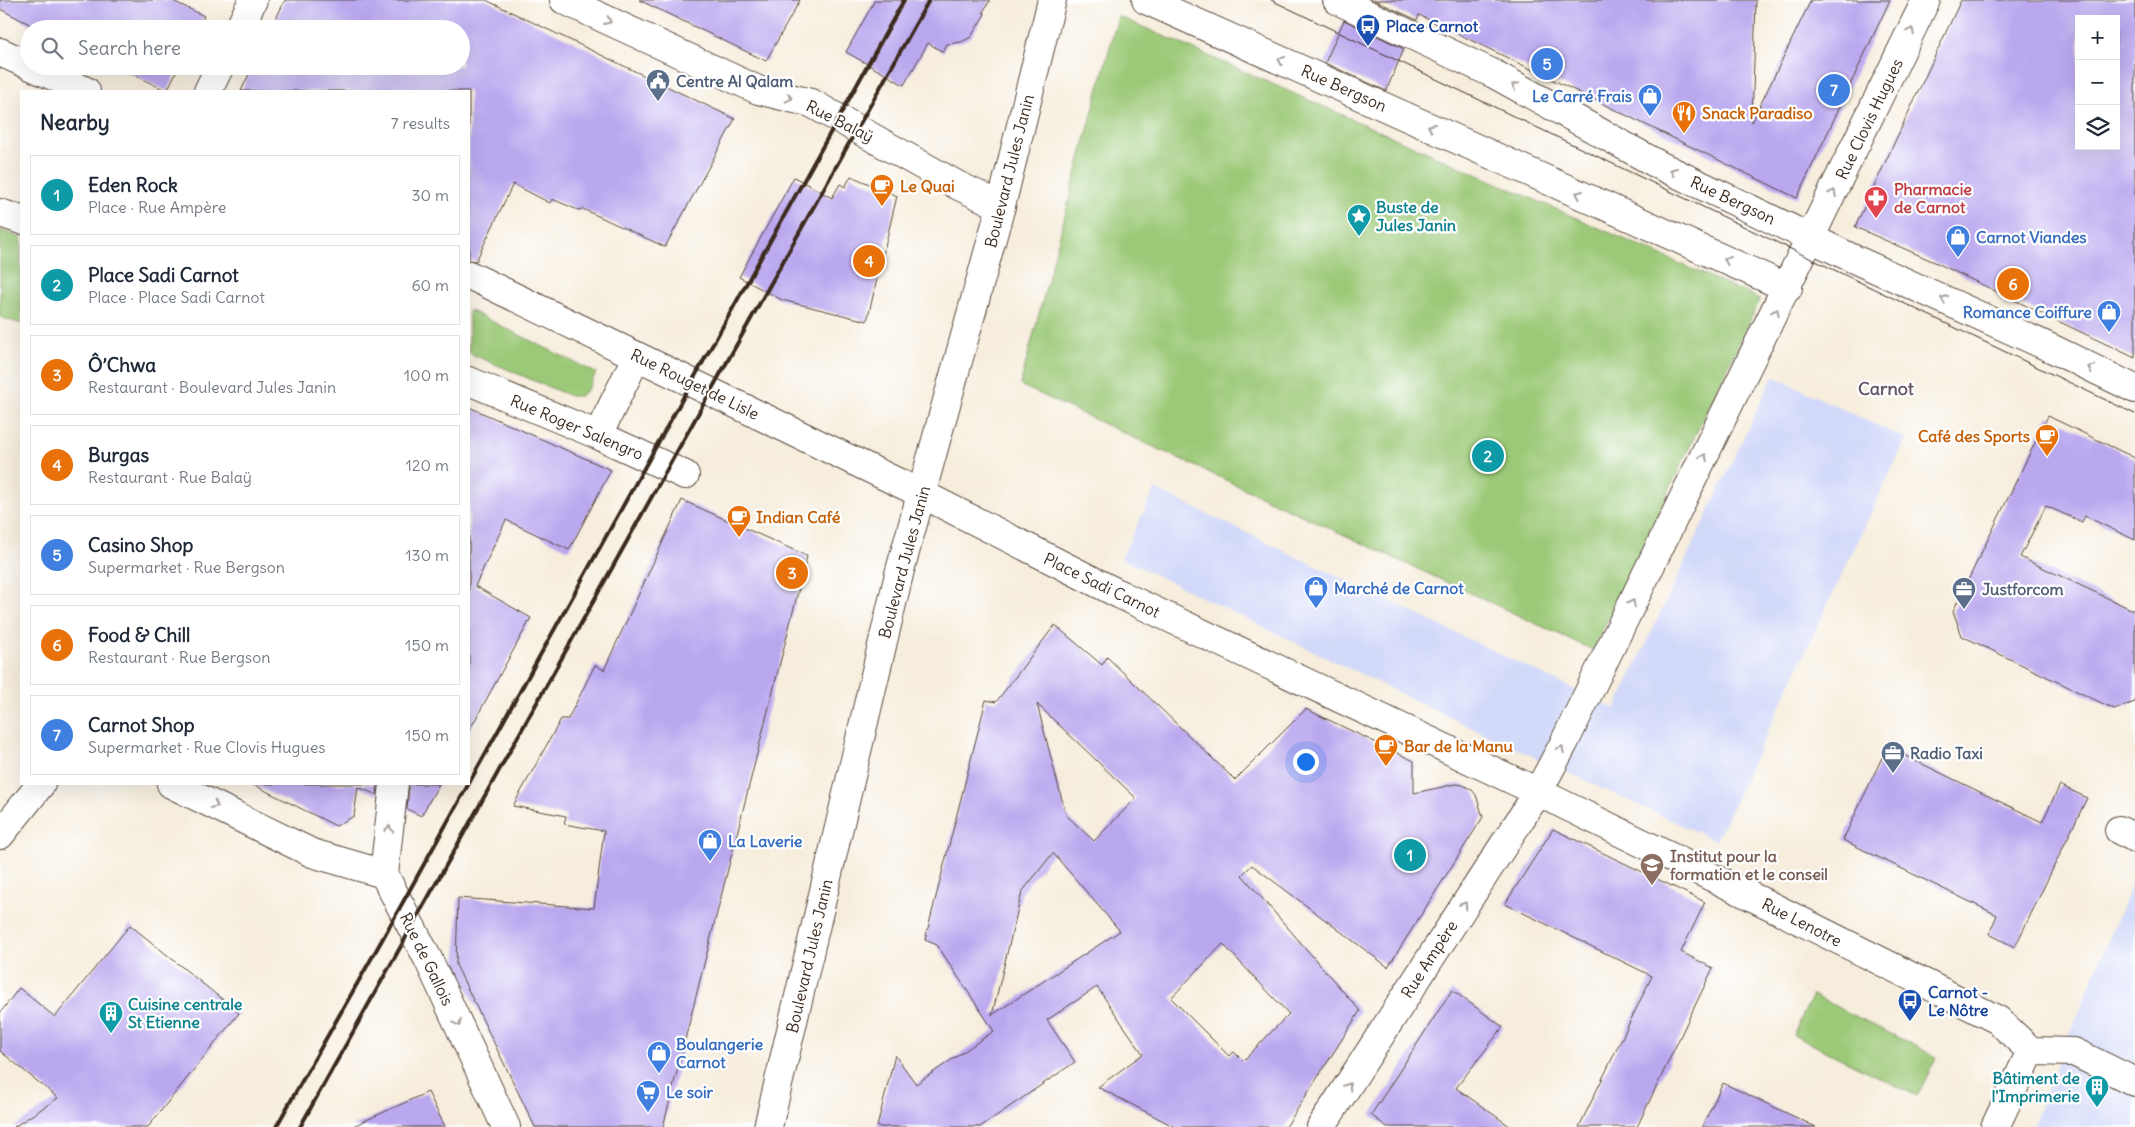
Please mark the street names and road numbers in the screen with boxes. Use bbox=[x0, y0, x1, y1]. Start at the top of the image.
street label: Rue Clovis Hugues bbox=[1831, 55, 1907, 183]
street label: Rue Bergson bbox=[1298, 60, 1390, 116]
street label: Boulevard Jules Janin bbox=[980, 92, 1038, 250]
street label: Rue Balaÿ bbox=[803, 95, 877, 147]
street label: Rue Bergson bbox=[1687, 172, 1779, 228]
street label: Rue Rouget de Lisle bbox=[628, 344, 762, 424]
street label: Rue Roger Salengro bbox=[507, 390, 647, 464]
street label: Boulevard Jules Janin bbox=[874, 483, 934, 641]
street label: Place Sadi Carnot bbox=[1041, 548, 1164, 622]
street label: Boulevard Jules Janin bbox=[782, 877, 836, 1035]
street label: Rue Lenotre bbox=[1759, 893, 1845, 951]
street label: Rue de Gallois bbox=[396, 909, 458, 1009]
street label: Rue Ampère bbox=[1397, 916, 1461, 1002]

